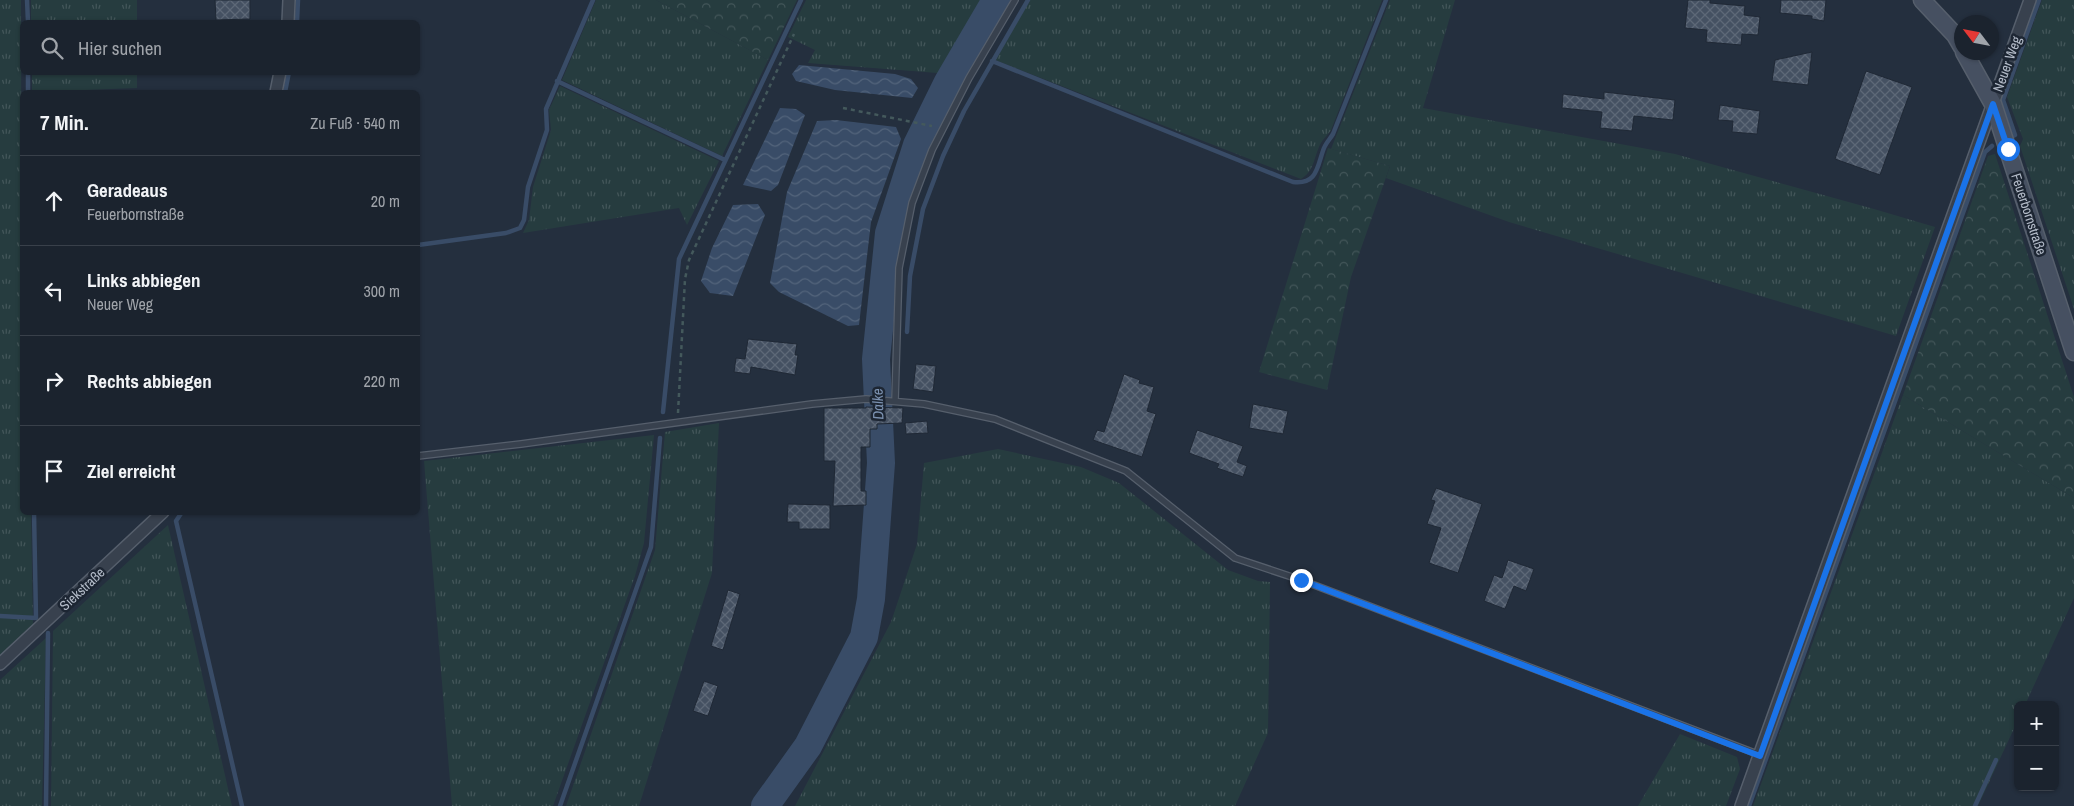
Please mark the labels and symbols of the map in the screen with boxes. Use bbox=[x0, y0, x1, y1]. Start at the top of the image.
north arrow bbox=[1954, 15, 1999, 60]
street label: Neuer Weg bbox=[1989, 33, 2026, 94]
route start bbox=[1997, 138, 2020, 161]
street label: Feuerbornstraße bbox=[2007, 171, 2051, 257]
water label: Dalke bbox=[866, 388, 889, 420]
street label: Siekstraße bbox=[56, 563, 108, 615]
route end bbox=[1290, 569, 1313, 592]

